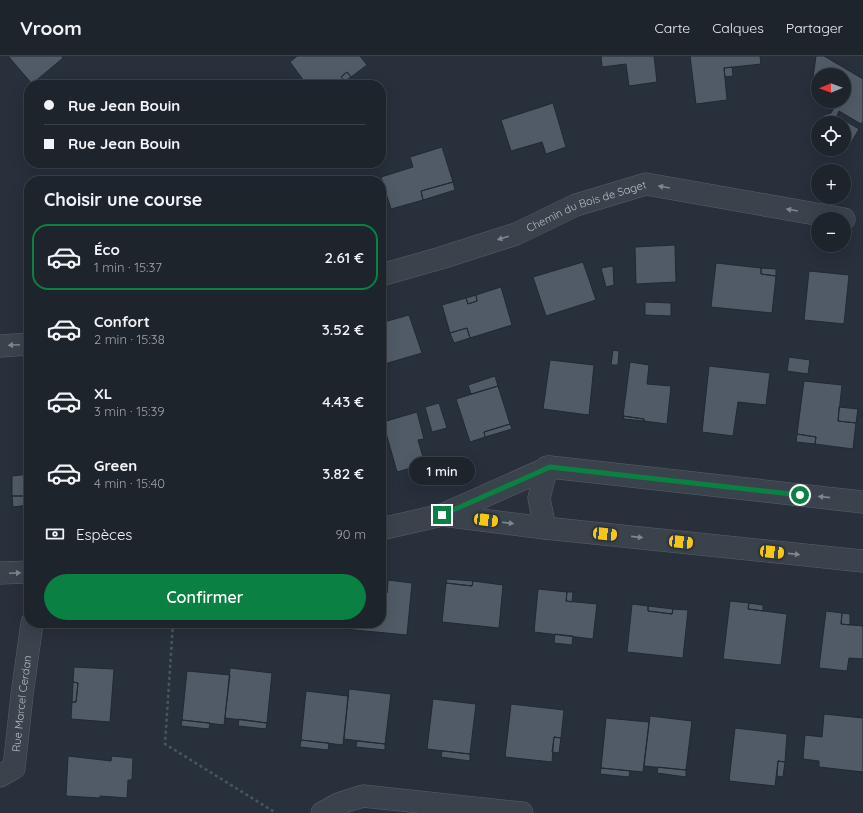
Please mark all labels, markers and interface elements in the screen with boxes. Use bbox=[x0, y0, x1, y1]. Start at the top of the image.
text: Vroom bbox=[20, 16, 82, 40]
text: Carte bbox=[655, 19, 690, 37]
text: Calques bbox=[712, 19, 764, 37]
text: Partager bbox=[786, 19, 843, 37]
north arrow bbox=[811, 68, 851, 108]
map controls bbox=[811, 68, 851, 252]
text: Rue Jean Bouin bbox=[68, 96, 180, 115]
button: locate bbox=[811, 116, 851, 156]
text: Rue Jean Bouin bbox=[68, 134, 180, 153]
button: + bbox=[811, 164, 851, 204]
street label: Chemin du Bois de Saget bbox=[524, 177, 648, 235]
one-way arrow bbox=[658, 184, 670, 190]
text: Choisir une course bbox=[44, 188, 202, 211]
one-way arrow bbox=[786, 206, 798, 212]
button: − bbox=[811, 212, 851, 252]
one-way arrow bbox=[496, 236, 508, 242]
icon: car bbox=[46, 239, 82, 275]
text: Éco bbox=[94, 240, 120, 259]
text: 2.61 € bbox=[325, 248, 364, 267]
text: 1 min · 15:37 bbox=[94, 259, 162, 275]
icon: car bbox=[46, 311, 82, 347]
text: Confort bbox=[94, 312, 150, 331]
text: 3.52 € bbox=[322, 320, 364, 339]
text: 2 min · 15:38 bbox=[94, 331, 165, 347]
one-way arrow bbox=[8, 342, 21, 348]
icon: car bbox=[46, 383, 82, 419]
text: XL bbox=[94, 384, 112, 403]
text: 4.43 € bbox=[322, 392, 364, 411]
text: 3 min · 15:39 bbox=[94, 403, 165, 419]
icon: car bbox=[46, 455, 82, 491]
text: Green bbox=[94, 456, 137, 475]
callout: 1 min bbox=[409, 457, 475, 485]
text: 1 min bbox=[426, 463, 458, 479]
text: 3.82 € bbox=[322, 464, 364, 483]
text: 4 min · 15:40 bbox=[94, 475, 165, 491]
route start bbox=[791, 486, 809, 504]
one-way arrow bbox=[818, 494, 830, 501]
route end bbox=[433, 506, 451, 524]
car bbox=[473, 513, 499, 527]
one-way arrow bbox=[502, 520, 514, 526]
icon: cash bbox=[44, 523, 66, 545]
text: Espèces bbox=[76, 525, 132, 544]
text: 90 m bbox=[336, 526, 366, 542]
car bbox=[592, 527, 618, 541]
one-way arrow bbox=[631, 534, 643, 541]
car bbox=[668, 535, 694, 549]
car bbox=[759, 545, 785, 559]
one-way arrow bbox=[788, 551, 800, 557]
one-way arrow bbox=[9, 570, 22, 576]
button: Confirmer bbox=[44, 574, 366, 620]
street label: Rue Marcel Cerdan bbox=[9, 654, 34, 753]

